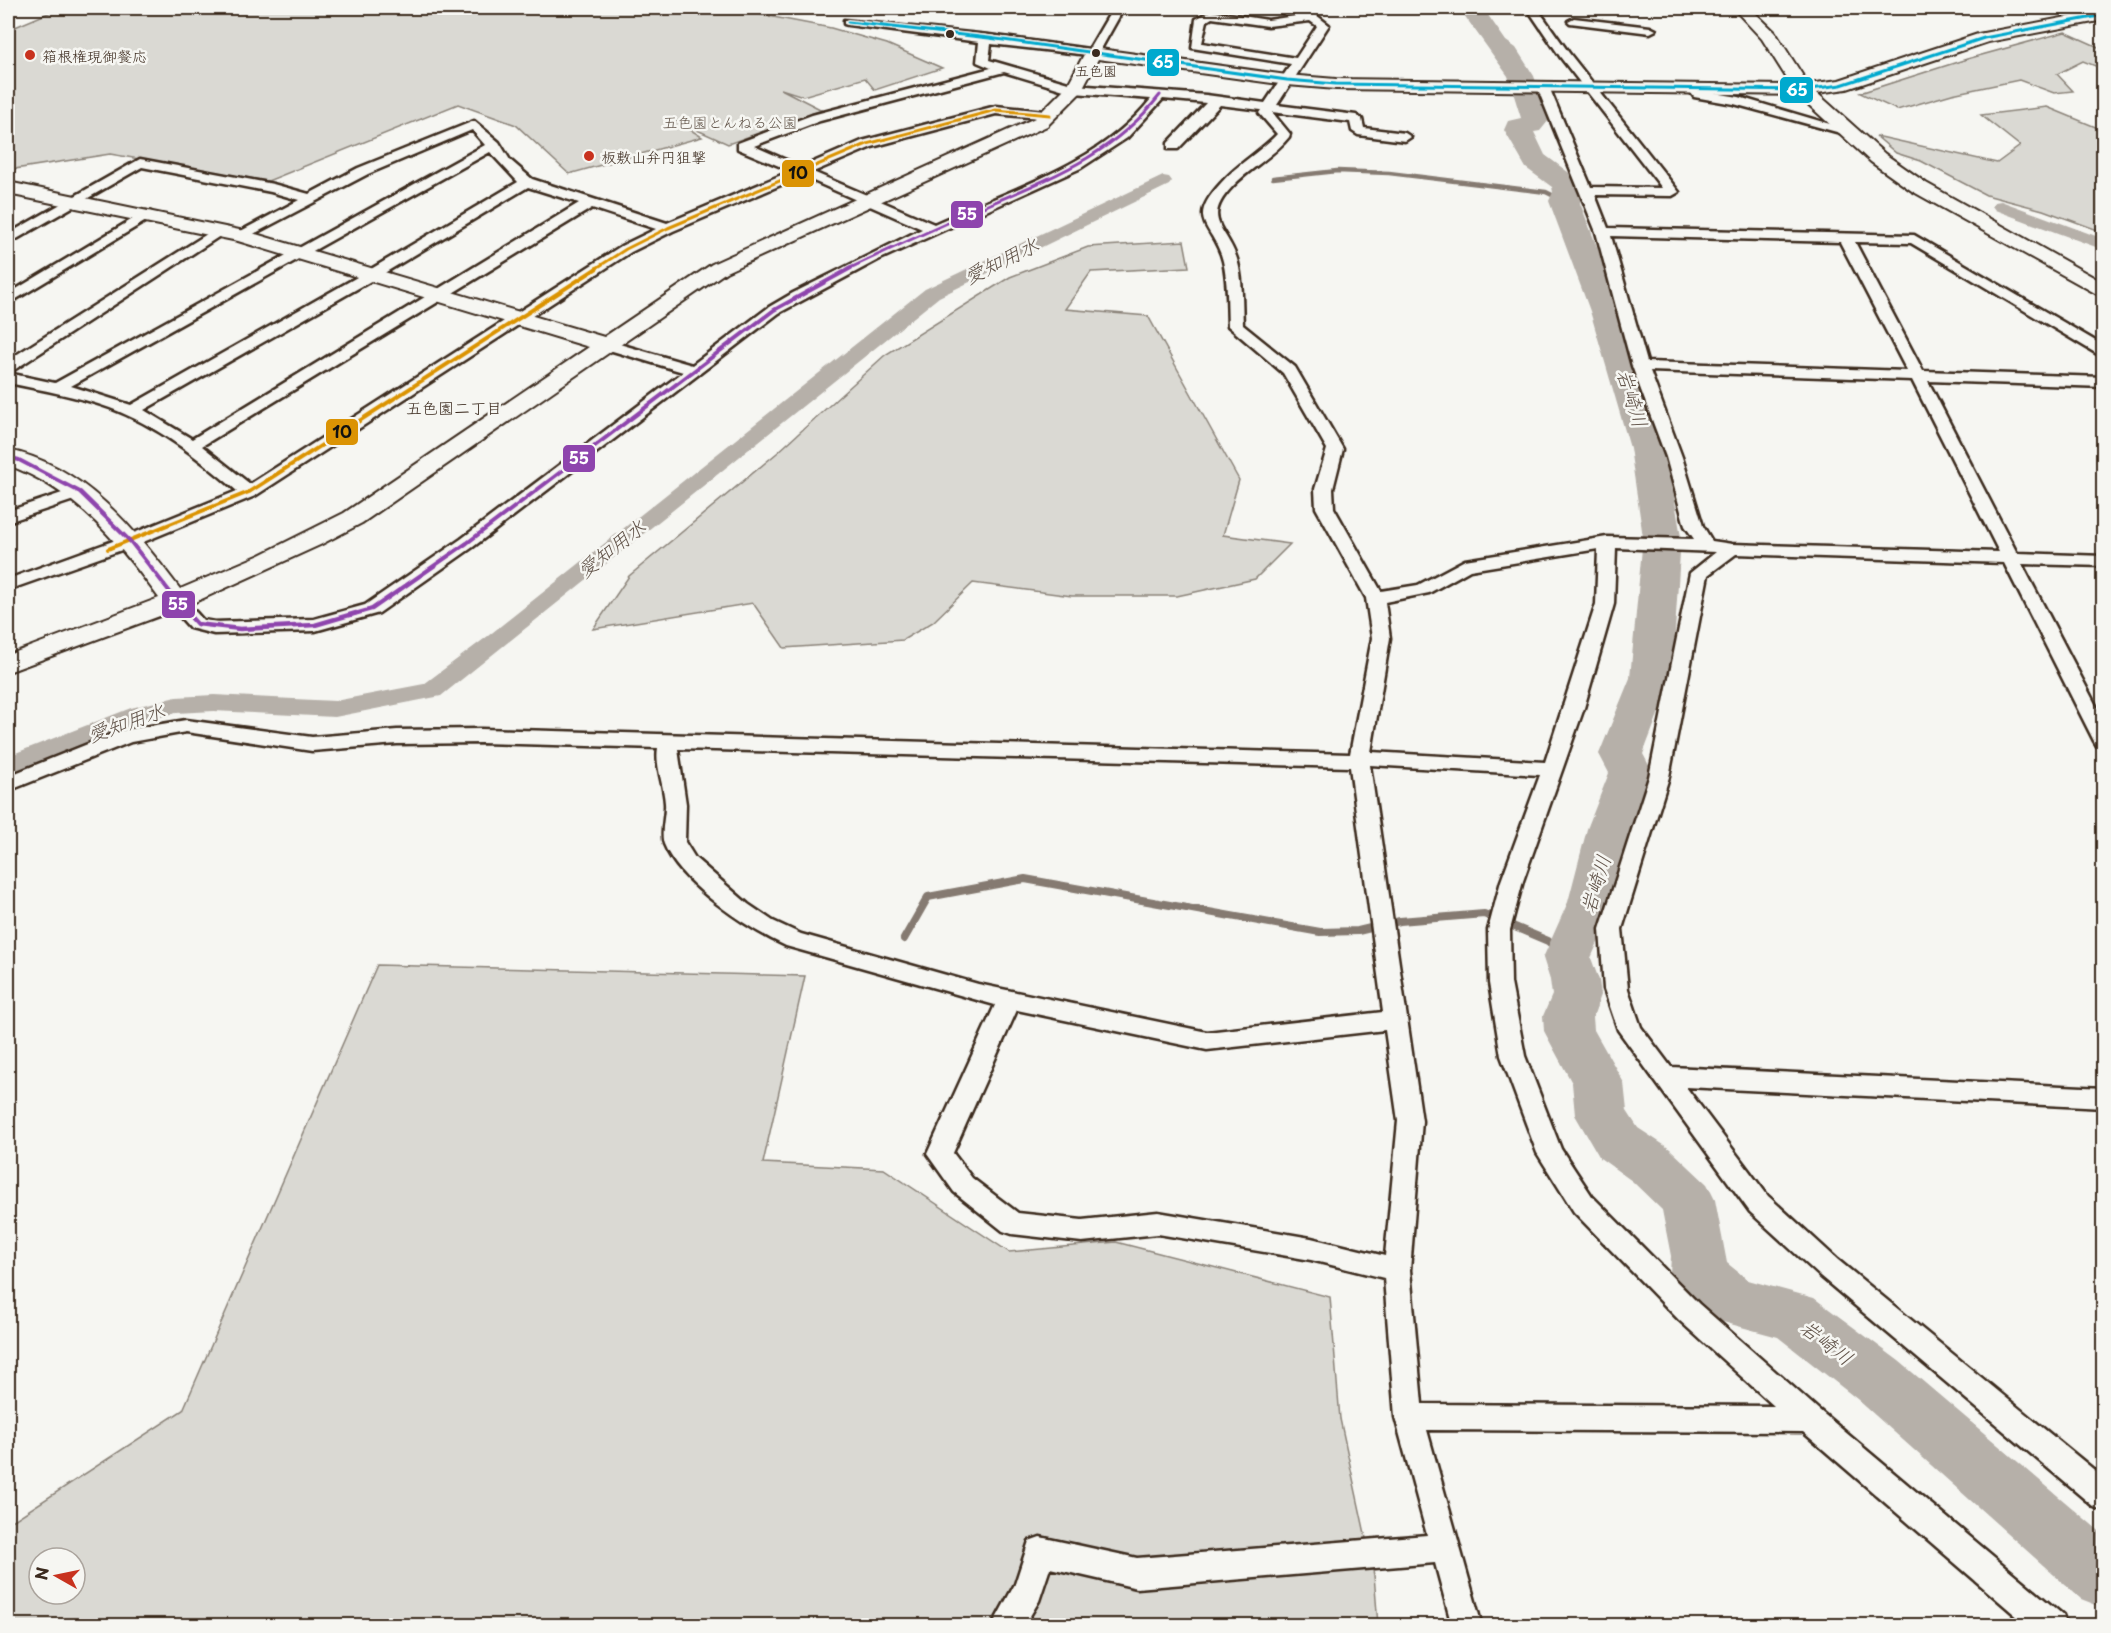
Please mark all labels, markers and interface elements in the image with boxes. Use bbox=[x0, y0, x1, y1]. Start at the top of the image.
unlabelled marker bbox=[944, 28, 956, 40]
place label: 箱根権現御餐応 bbox=[42, 44, 147, 67]
marker: 五色園 bbox=[1090, 47, 1102, 59]
marker: 箱根権現御餐応 bbox=[23, 48, 37, 62]
line badge: 65 bbox=[1146, 48, 1180, 77]
text: 65 bbox=[1152, 49, 1174, 73]
place label: 五色園 bbox=[1075, 60, 1117, 81]
line badge: 65 bbox=[1779, 76, 1814, 104]
text: 65 bbox=[1786, 77, 1808, 101]
park label: 五色園とんねる公園 bbox=[662, 110, 798, 133]
place label: 板敷山弁円狙撃 bbox=[601, 145, 706, 168]
marker: 板敷山弁円狙撃 bbox=[582, 149, 596, 163]
line badge: 10 bbox=[781, 159, 815, 188]
text: 10 bbox=[788, 160, 808, 184]
line badge: 55 bbox=[950, 200, 984, 229]
text: 55 bbox=[957, 201, 977, 225]
water label: 愛知用水 bbox=[958, 229, 1044, 291]
water label: 岩崎川 bbox=[1610, 365, 1656, 431]
district label: 五色園二丁目 bbox=[406, 395, 502, 419]
line badge: 10 bbox=[325, 418, 359, 446]
text: 10 bbox=[332, 419, 352, 443]
line badge: 55 bbox=[562, 444, 596, 473]
text: 55 bbox=[569, 445, 589, 469]
water label: 愛知用水 bbox=[570, 512, 652, 584]
line badge: 55 bbox=[161, 590, 196, 619]
text: 55 bbox=[168, 591, 188, 615]
water label: 愛知用水 bbox=[83, 695, 169, 749]
water label: 岩崎川 bbox=[1572, 851, 1618, 917]
water label: 岩崎川 bbox=[1794, 1312, 1860, 1372]
north arrow bbox=[27, 1546, 87, 1606]
text: N bbox=[28, 1565, 54, 1582]

